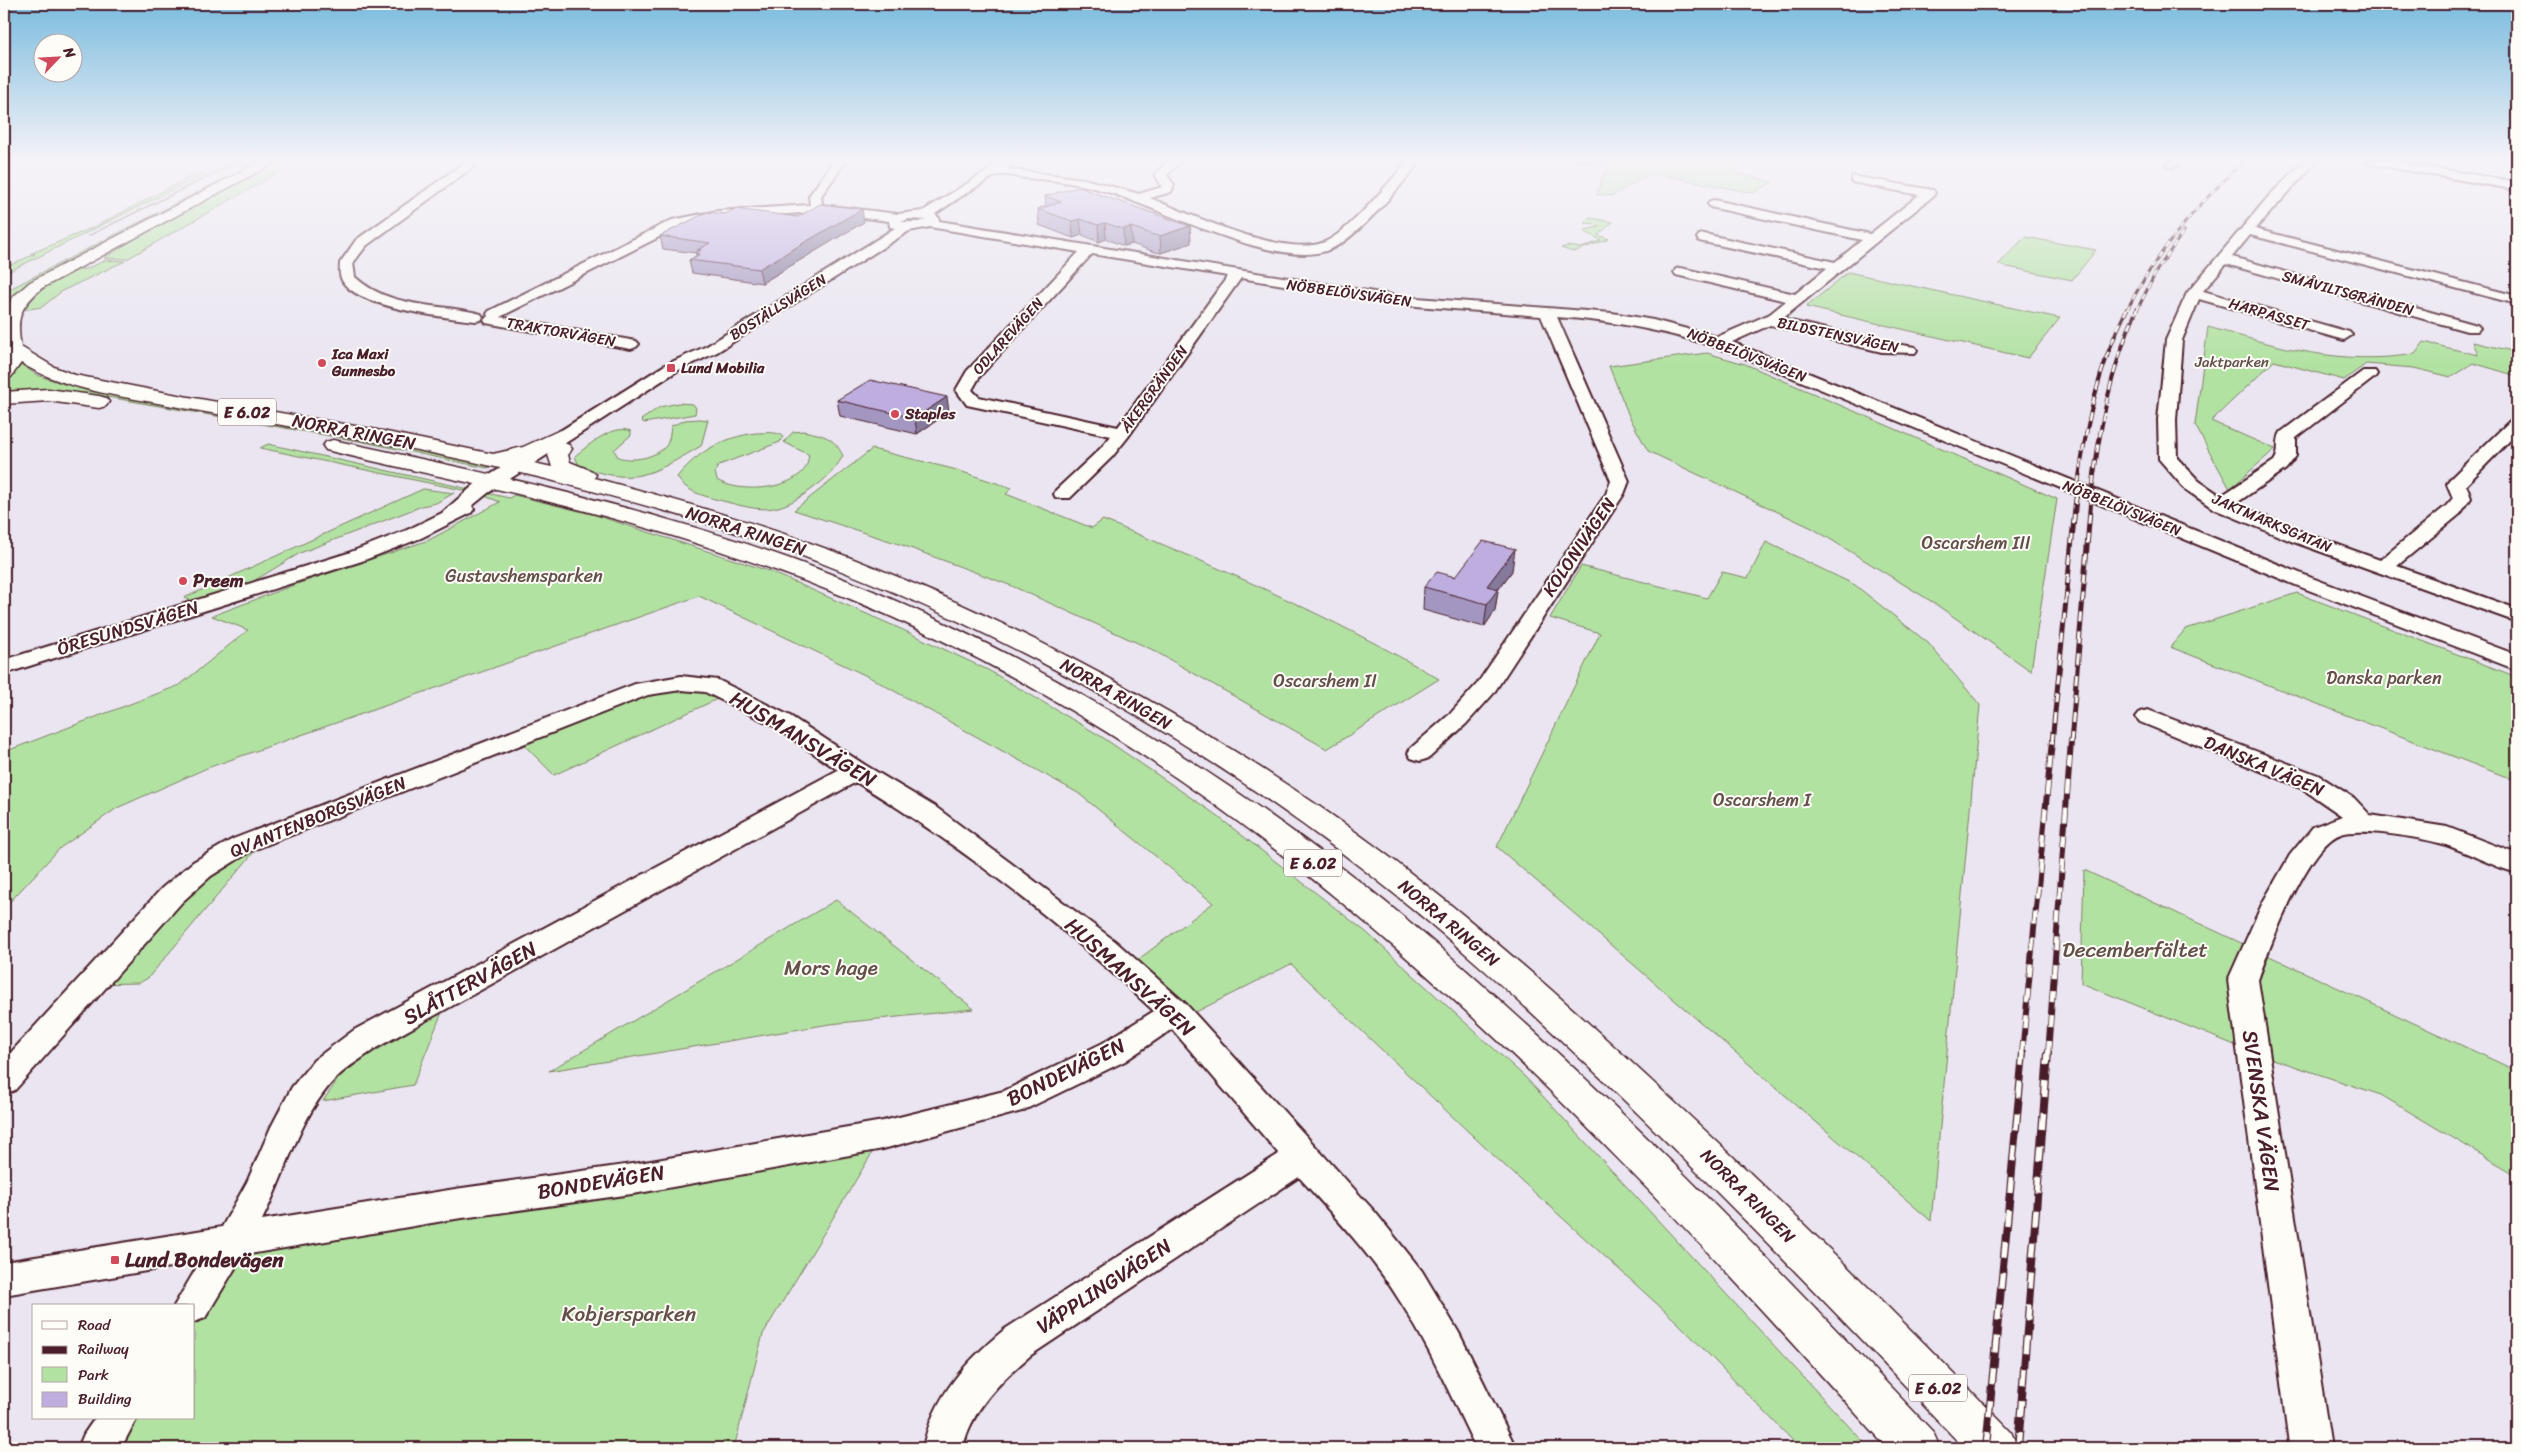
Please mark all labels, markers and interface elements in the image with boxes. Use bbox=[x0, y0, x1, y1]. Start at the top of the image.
north arrow bbox=[32, 32, 82, 82]
text: N bbox=[56, 42, 83, 63]
street label: SMÅVILTSGRÄNDEN bbox=[2279, 263, 2417, 323]
street label: BOSTÄLLSVÄGEN bbox=[724, 266, 832, 347]
street label: NÖBBELÖVSVÄGEN bbox=[1285, 271, 1414, 315]
street label: HARPASSET bbox=[2226, 290, 2314, 338]
street label: ODLAREVÄGEN bbox=[966, 291, 1051, 381]
street label: BILDSTENSVÄGEN bbox=[1775, 309, 1902, 361]
street label: TRAKTORVÄGEN bbox=[504, 310, 618, 354]
street label: NÖBBELÖVSVÄGEN bbox=[1684, 320, 1811, 390]
street label: ÅKERGRÄNDEN bbox=[1113, 339, 1195, 439]
place label: Ica Maxi Gunnesbo bbox=[331, 341, 396, 384]
park label: Jaktparken bbox=[2194, 349, 2269, 375]
place label: Lund Mobilia bbox=[681, 355, 765, 381]
marker: Ica Maxi Gunnesbo bbox=[316, 357, 328, 369]
marker: Lund Mobilia bbox=[665, 362, 677, 374]
road number: E 6.02 bbox=[218, 398, 276, 426]
place label: Staples bbox=[904, 401, 956, 427]
street label: NORRA RINGEN bbox=[290, 404, 419, 460]
marker: Staples bbox=[889, 408, 901, 420]
street label: NÖBBELÖVSVÄGEN bbox=[2059, 472, 2186, 544]
street label: JAKTMARKSGATAN bbox=[2207, 486, 2337, 560]
street label: KOLONIVÄGEN bbox=[1534, 490, 1624, 603]
street label: NORRA RINGEN bbox=[682, 496, 811, 566]
park label: Oscarshem III bbox=[1921, 527, 2031, 559]
park label: Gustavshemsparken bbox=[445, 560, 603, 592]
place label: Preem bbox=[193, 565, 244, 597]
marker: Preem bbox=[177, 575, 189, 587]
street label: ÖRESUNDSVÄGEN bbox=[53, 591, 203, 665]
street label: NORRA RINGEN bbox=[1054, 649, 1179, 739]
park label: Danska parken bbox=[2326, 662, 2442, 694]
park label: Oscarshem II bbox=[1273, 665, 1377, 697]
street label: HUSMANSVÄGEN bbox=[722, 680, 884, 798]
street label: DANSKA VÄGEN bbox=[2199, 726, 2330, 806]
street label: QVANTENBORGSVÄGEN bbox=[225, 767, 412, 867]
park label: Oscarshem I bbox=[1713, 784, 1813, 816]
road number: E 6.02 bbox=[1284, 850, 1342, 876]
street label: NORRA RINGEN bbox=[1391, 871, 1508, 976]
street label: HUSMANSVÄGEN bbox=[1056, 907, 1205, 1047]
street label: SLÅTTERVÄGEN bbox=[396, 930, 545, 1036]
park label: Decemberfältet bbox=[2062, 931, 2208, 969]
park label: Mors hage bbox=[784, 949, 878, 987]
street label: BONDEVÄGEN bbox=[1000, 1027, 1132, 1117]
street label: SVENSKA VÄGEN bbox=[2231, 1028, 2291, 1195]
street label: NORRA RINGEN bbox=[1692, 1140, 1804, 1252]
street label: BONDEVÄGEN bbox=[535, 1153, 668, 1211]
street label: VÄPPLINGVÄGEN bbox=[1028, 1227, 1180, 1344]
place label: Lund Bondevägen bbox=[125, 1241, 284, 1279]
marker: Lund Bondevägen bbox=[109, 1254, 121, 1266]
park label: Kobjersparken bbox=[562, 1295, 696, 1333]
legend bbox=[32, 1304, 195, 1420]
text: Road bbox=[78, 1312, 111, 1338]
text: Railway bbox=[78, 1336, 129, 1362]
text: Park bbox=[78, 1362, 109, 1388]
road number: E 6.02 bbox=[1909, 1375, 1967, 1402]
text: Building bbox=[78, 1386, 132, 1412]

